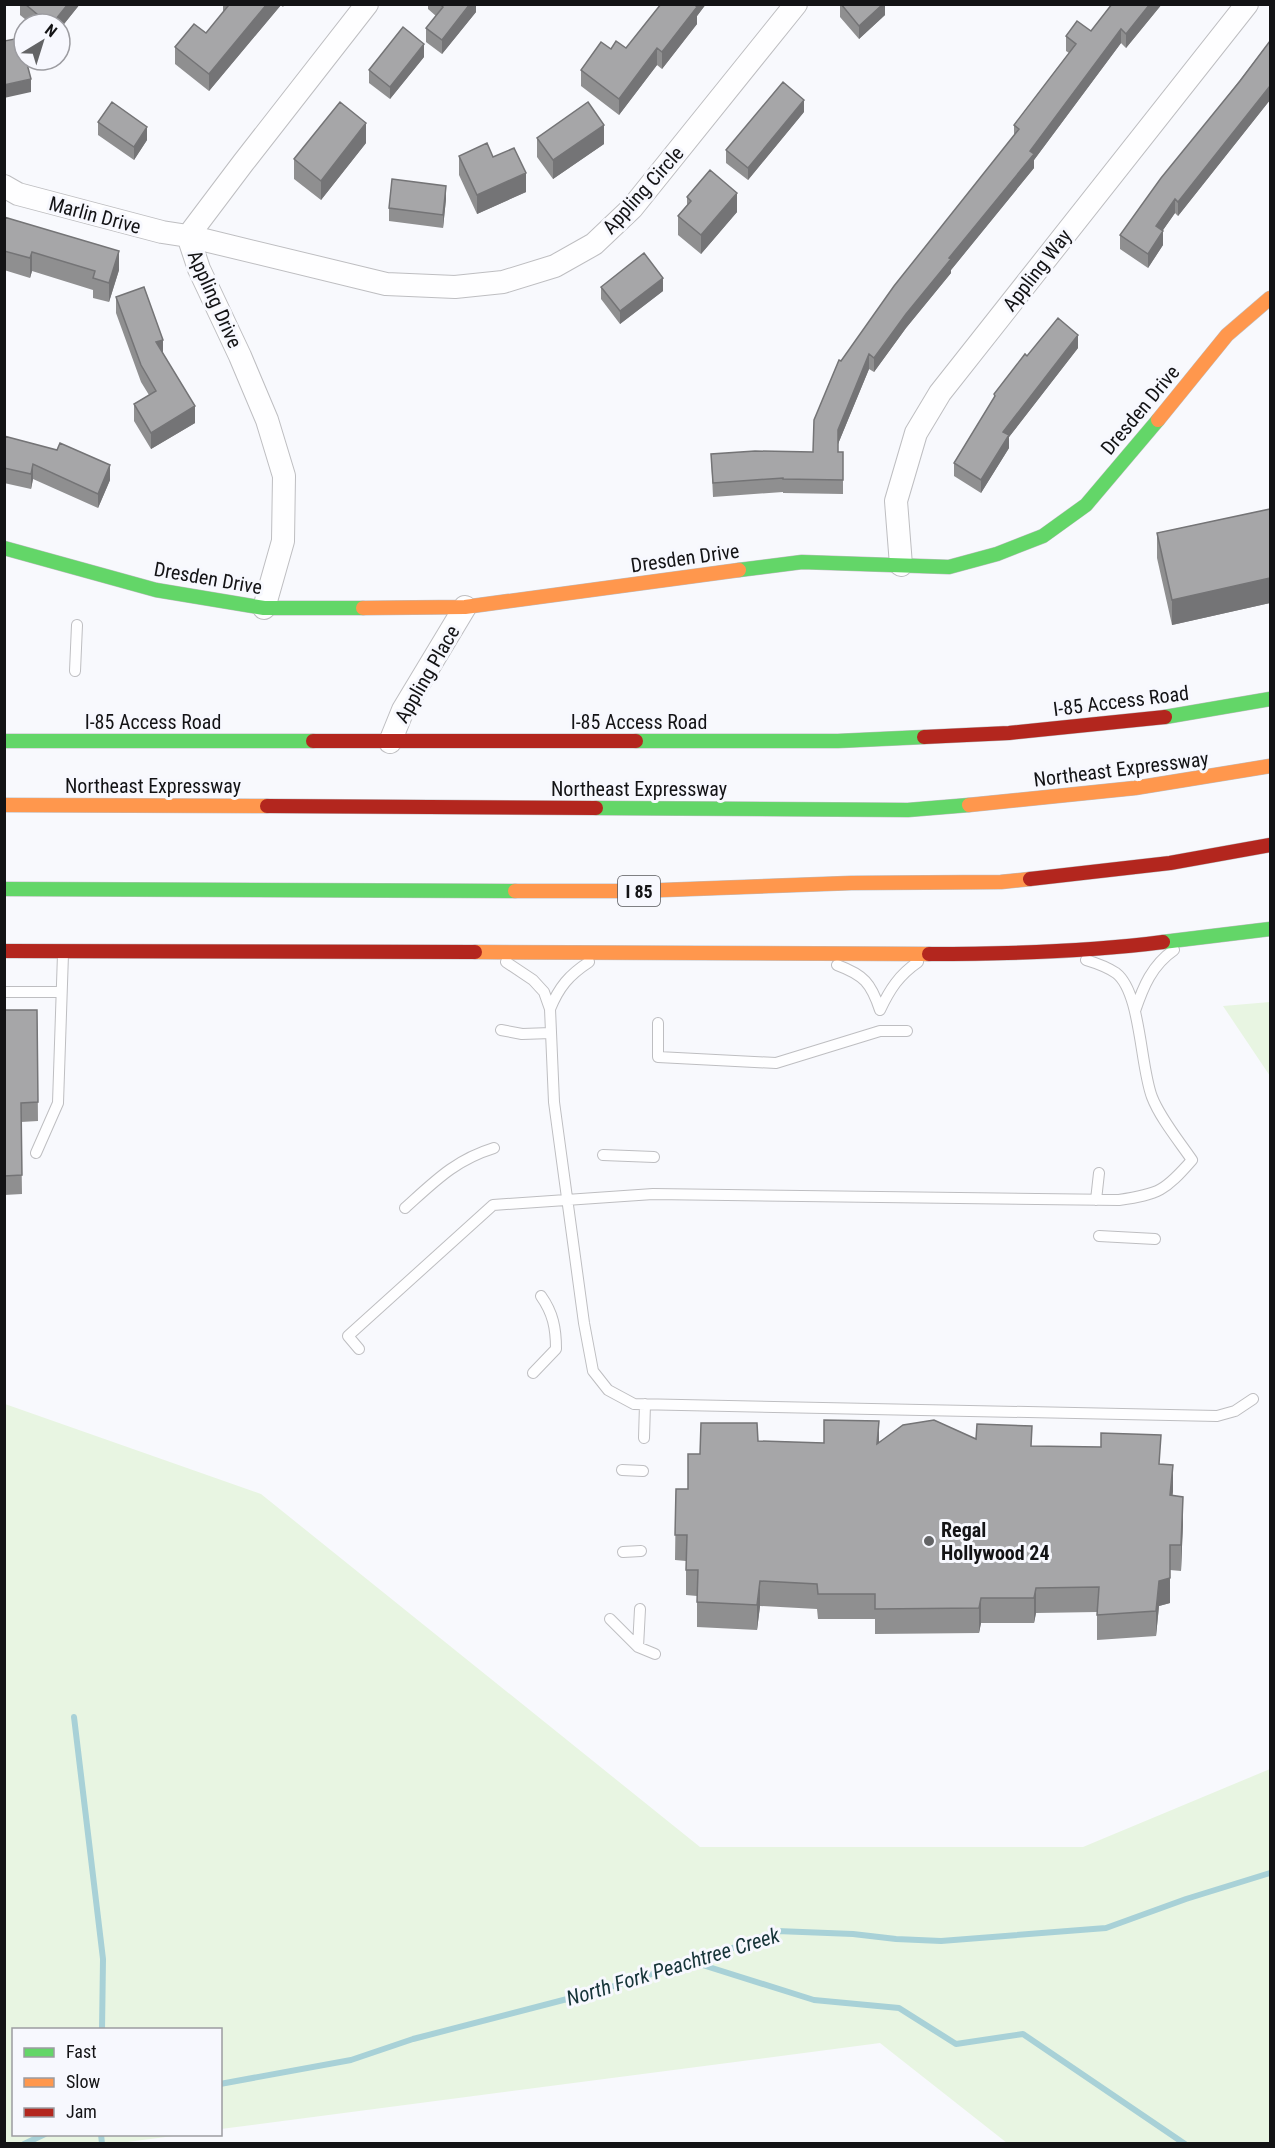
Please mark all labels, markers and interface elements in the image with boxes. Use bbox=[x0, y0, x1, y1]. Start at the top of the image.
north arrow bbox=[12, 12, 72, 72]
text: N bbox=[41, 20, 61, 41]
street label: Appling Circle bbox=[597, 141, 689, 239]
street label: Marlin Drive bbox=[46, 191, 144, 239]
street label: Appling Way bbox=[998, 224, 1076, 316]
street label: Appling Drive bbox=[183, 246, 247, 352]
street label: Dresden Drive bbox=[1096, 360, 1184, 460]
street label: Dresden Drive bbox=[629, 539, 741, 577]
street label: Dresden Drive bbox=[152, 557, 264, 599]
street label: Appling Place bbox=[389, 621, 465, 727]
street label: I-85 Access Road bbox=[1052, 681, 1190, 721]
street label: I-85 Access Road bbox=[85, 710, 221, 734]
street label: I-85 Access Road bbox=[571, 710, 707, 734]
street label: Northeast Expressway bbox=[1032, 746, 1210, 792]
street label: Northeast Expressway bbox=[65, 774, 241, 798]
street label: Northeast Expressway bbox=[551, 777, 727, 801]
road number: I 85 bbox=[618, 876, 660, 906]
place label: Regal Hollywood 24 bbox=[941, 1518, 1050, 1565]
marker: Regal Hollywood 24 bbox=[922, 1534, 936, 1548]
water label: North Fork Peachtree Creek bbox=[564, 1923, 783, 2011]
legend bbox=[12, 2028, 222, 2136]
text: Fast bbox=[66, 2041, 97, 2062]
text: Slow bbox=[66, 2071, 101, 2092]
text: Jam bbox=[66, 2101, 97, 2122]

